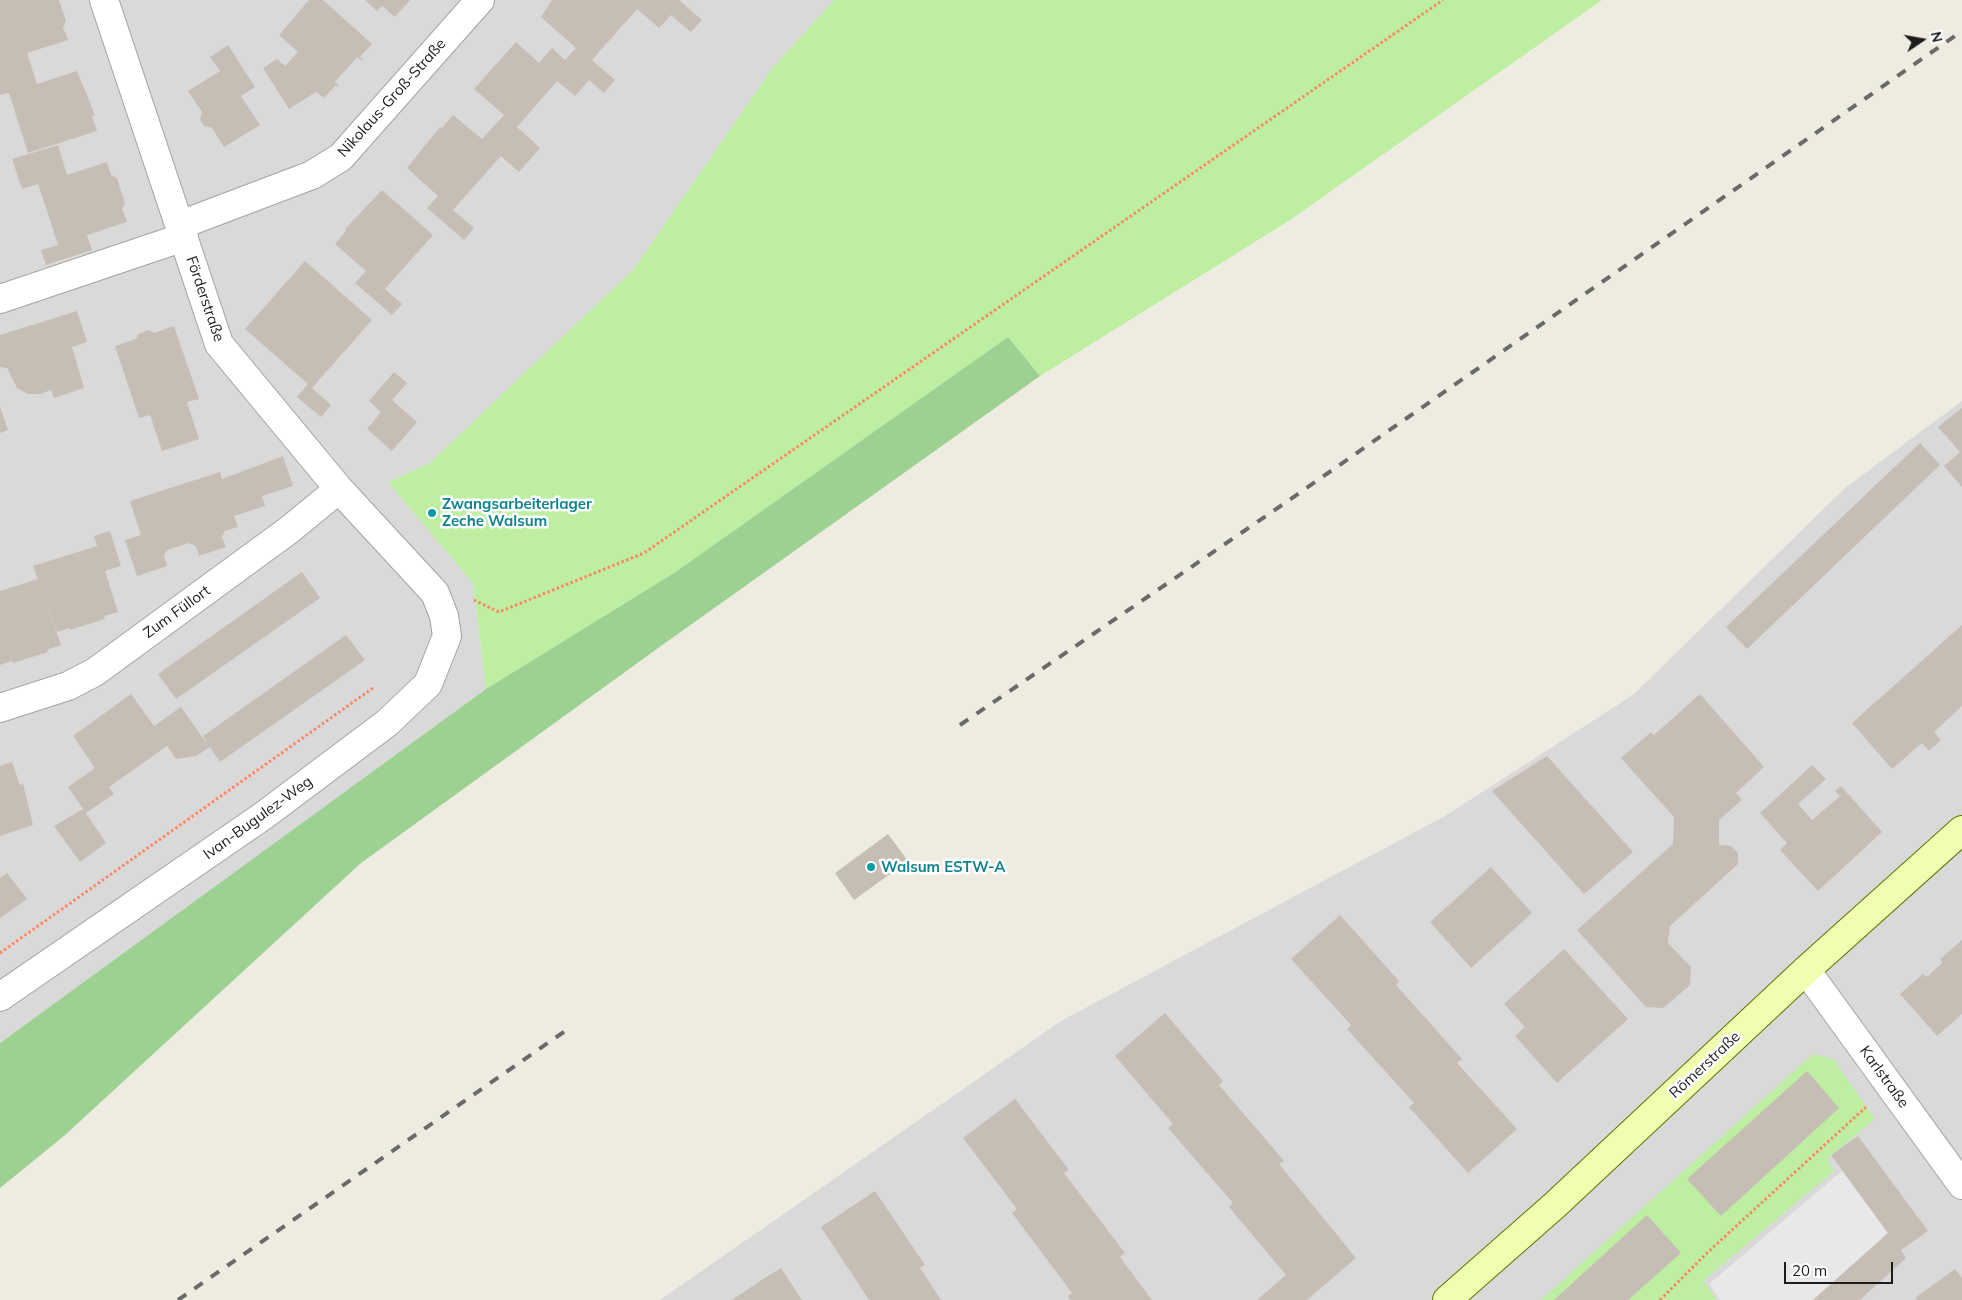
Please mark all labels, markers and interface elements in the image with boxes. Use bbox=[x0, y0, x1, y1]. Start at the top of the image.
north arrow bbox=[1897, 15, 1947, 65]
text: N bbox=[1927, 30, 1947, 44]
street label: Nikolaus-Groß-Straße bbox=[334, 35, 450, 161]
street label: Förderstraße bbox=[182, 254, 228, 344]
place label: Zwangsarbeiterlager Zeche Walsum bbox=[442, 495, 592, 530]
marker: Zwangsarbeiterlager Zeche Walsum bbox=[426, 507, 438, 519]
street label: Zum Füllort bbox=[140, 582, 214, 642]
street label: Ivan-Bugulez-Weg bbox=[200, 772, 316, 864]
place label: Walsum ESTW-A bbox=[881, 858, 1006, 876]
marker: Walsum ESTW-A bbox=[865, 861, 877, 873]
street label: Römerstraße bbox=[1666, 1028, 1744, 1102]
street label: Karlstraße bbox=[1856, 1043, 1912, 1111]
scale bar bbox=[1787, 1252, 1896, 1284]
text: 20 m bbox=[1792, 1261, 1827, 1280]

